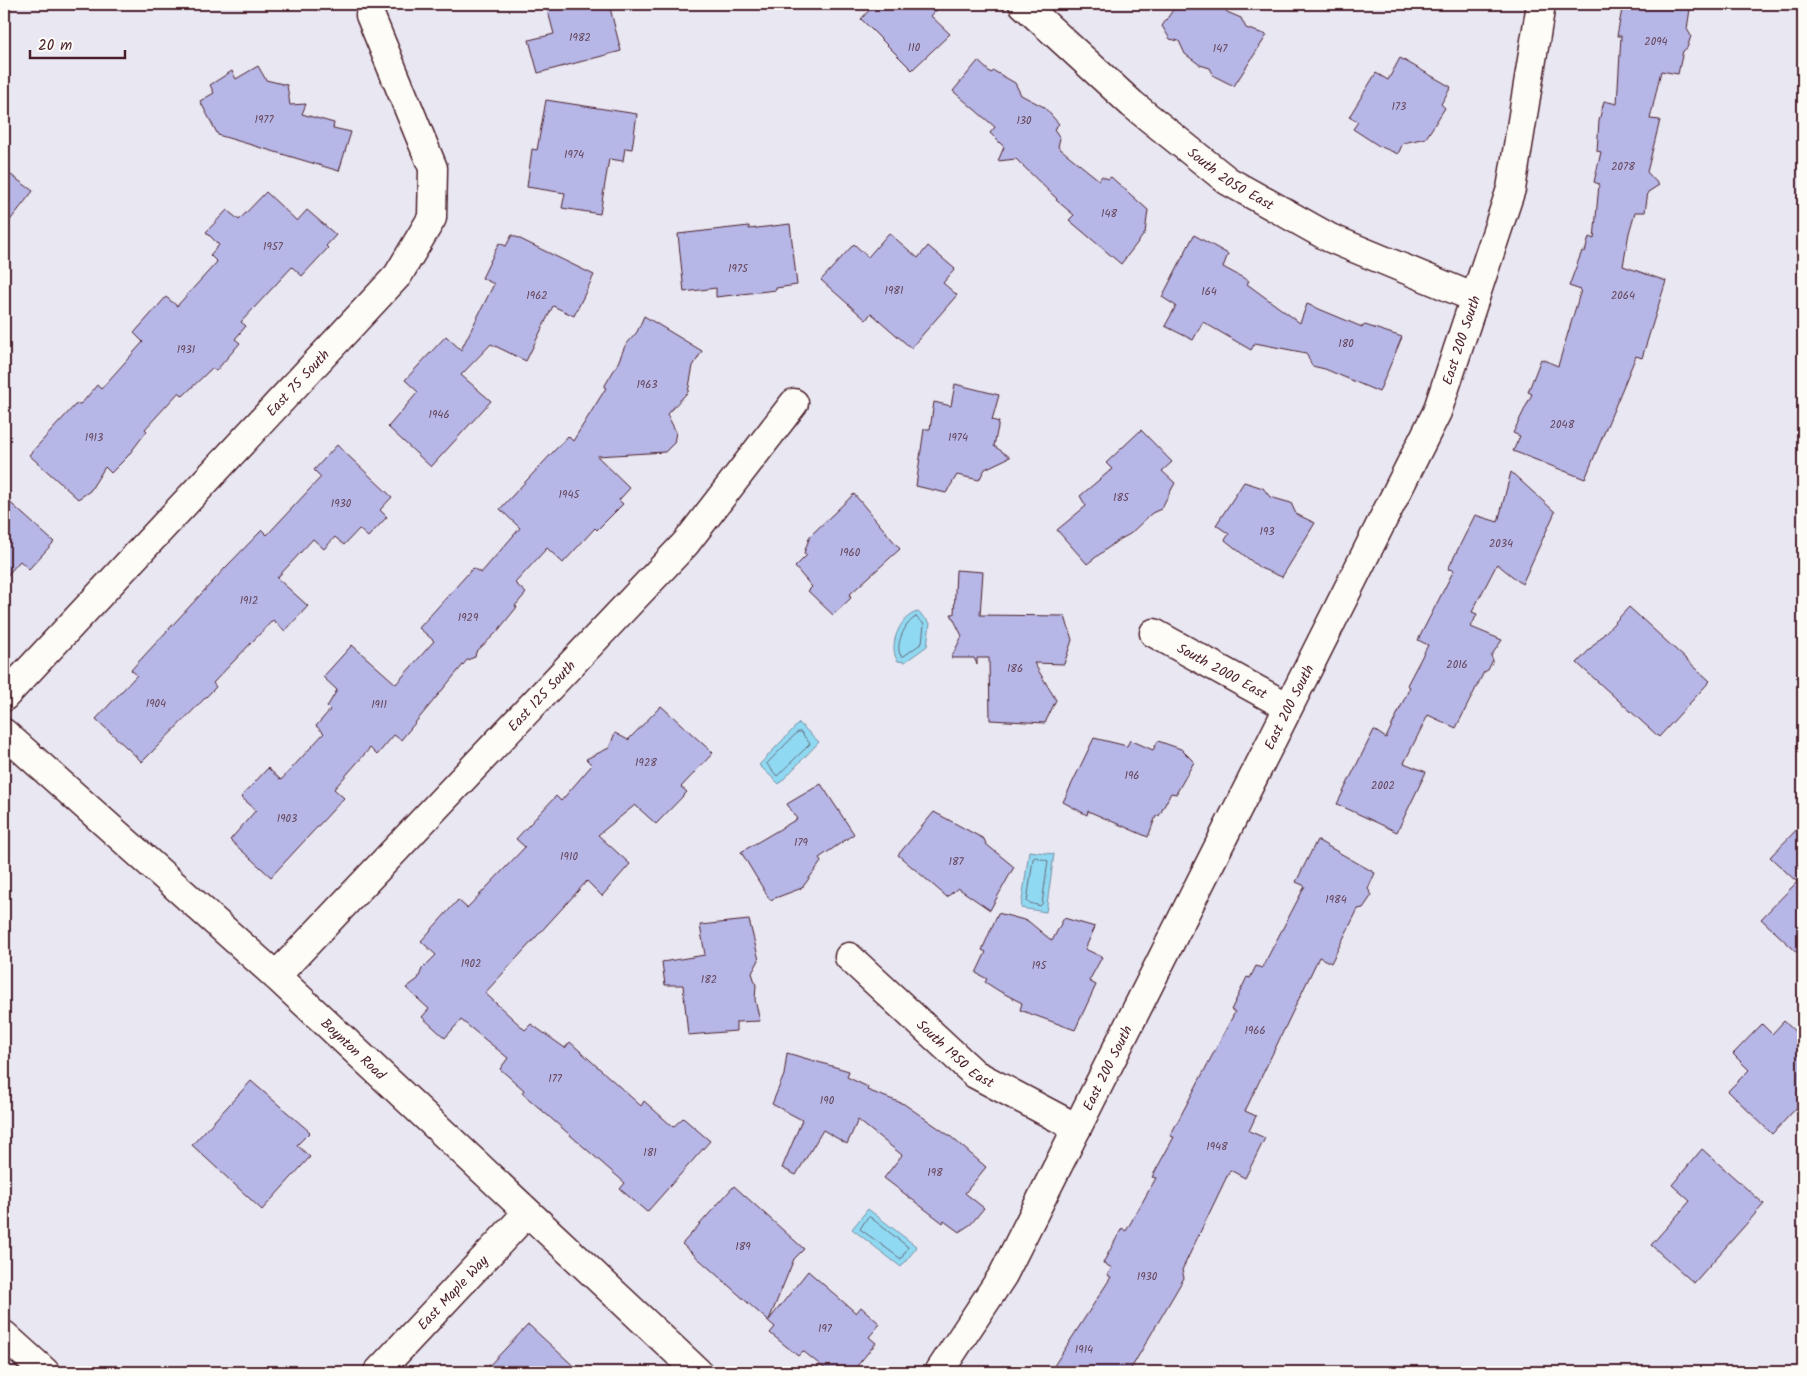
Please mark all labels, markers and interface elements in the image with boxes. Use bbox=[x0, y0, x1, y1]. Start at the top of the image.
scale bar bbox=[30, 28, 125, 60]
house number: 1982 bbox=[569, 29, 591, 47]
house number: 2094 bbox=[1644, 33, 1668, 51]
text: 20 m bbox=[38, 34, 72, 58]
house number: 110 bbox=[908, 39, 921, 57]
house number: 147 bbox=[1213, 40, 1228, 58]
house number: 173 bbox=[1392, 98, 1406, 116]
house number: 1977 bbox=[255, 111, 274, 129]
house number: 130 bbox=[1016, 112, 1032, 130]
street label: South 2050 East bbox=[1182, 142, 1278, 217]
house number: 1974 bbox=[564, 146, 584, 164]
house number: 2078 bbox=[1611, 158, 1635, 176]
house number: 148 bbox=[1101, 205, 1117, 223]
house number: 1957 bbox=[263, 238, 284, 256]
house number: 1975 bbox=[728, 260, 749, 278]
house number: 1981 bbox=[885, 282, 903, 300]
house number: 164 bbox=[1201, 283, 1217, 301]
house number: 1962 bbox=[526, 287, 548, 305]
house number: 2064 bbox=[1611, 287, 1635, 305]
street label: East 200 South bbox=[1437, 293, 1487, 388]
house number: 180 bbox=[1338, 335, 1354, 353]
house number: 1931 bbox=[177, 341, 195, 359]
street label: East 75 South bbox=[261, 345, 335, 422]
house number: 1963 bbox=[636, 376, 658, 394]
house number: 1946 bbox=[429, 406, 450, 424]
house number: 2048 bbox=[1550, 416, 1575, 434]
house number: 1913 bbox=[85, 429, 103, 447]
house number: 1974 bbox=[948, 429, 968, 447]
house number: 1945 bbox=[559, 486, 580, 504]
house number: 185 bbox=[1113, 489, 1130, 507]
house number: 1930 bbox=[331, 495, 352, 513]
house number: 193 bbox=[1259, 523, 1275, 541]
house number: 2034 bbox=[1489, 535, 1513, 553]
house number: 1960 bbox=[840, 544, 861, 562]
house number: 1912 bbox=[240, 592, 258, 610]
house number: 1929 bbox=[458, 609, 479, 627]
street label: South 2000 East bbox=[1173, 638, 1271, 706]
street label: East 125 South bbox=[503, 656, 581, 737]
house number: 2016 bbox=[1446, 656, 1468, 674]
house number: 186 bbox=[1007, 660, 1023, 678]
street label: East 200 South bbox=[1259, 661, 1320, 754]
house number: 1904 bbox=[146, 695, 166, 713]
house number: 1911 bbox=[371, 696, 387, 714]
house number: 1928 bbox=[635, 754, 657, 772]
house number: 196 bbox=[1125, 767, 1139, 785]
house number: 2002 bbox=[1371, 777, 1395, 795]
house number: 1903 bbox=[277, 810, 297, 828]
house number: 179 bbox=[794, 834, 809, 852]
house number: 1910 bbox=[560, 848, 578, 866]
house number: 187 bbox=[948, 853, 964, 871]
house number: 1984 bbox=[1325, 891, 1347, 909]
house number: 1902 bbox=[461, 955, 481, 973]
house number: 195 bbox=[1032, 957, 1047, 975]
house number: 182 bbox=[701, 971, 717, 989]
street label: Boynton Road bbox=[315, 1013, 391, 1086]
street label: South 1950 East bbox=[911, 1015, 998, 1094]
street label: East 200 South bbox=[1077, 1022, 1139, 1115]
house number: 1966 bbox=[1244, 1022, 1266, 1040]
house number: 177 bbox=[548, 1070, 563, 1088]
house number: 190 bbox=[820, 1092, 835, 1110]
house number: 1948 bbox=[1206, 1138, 1228, 1156]
house number: 181 bbox=[643, 1144, 657, 1162]
house number: 198 bbox=[927, 1164, 943, 1182]
house number: 189 bbox=[735, 1238, 751, 1256]
street label: East Maple Way bbox=[413, 1250, 494, 1336]
house number: 1930 bbox=[1137, 1268, 1158, 1286]
house number: 197 bbox=[818, 1320, 833, 1338]
house number: 1914 bbox=[1075, 1341, 1093, 1359]

